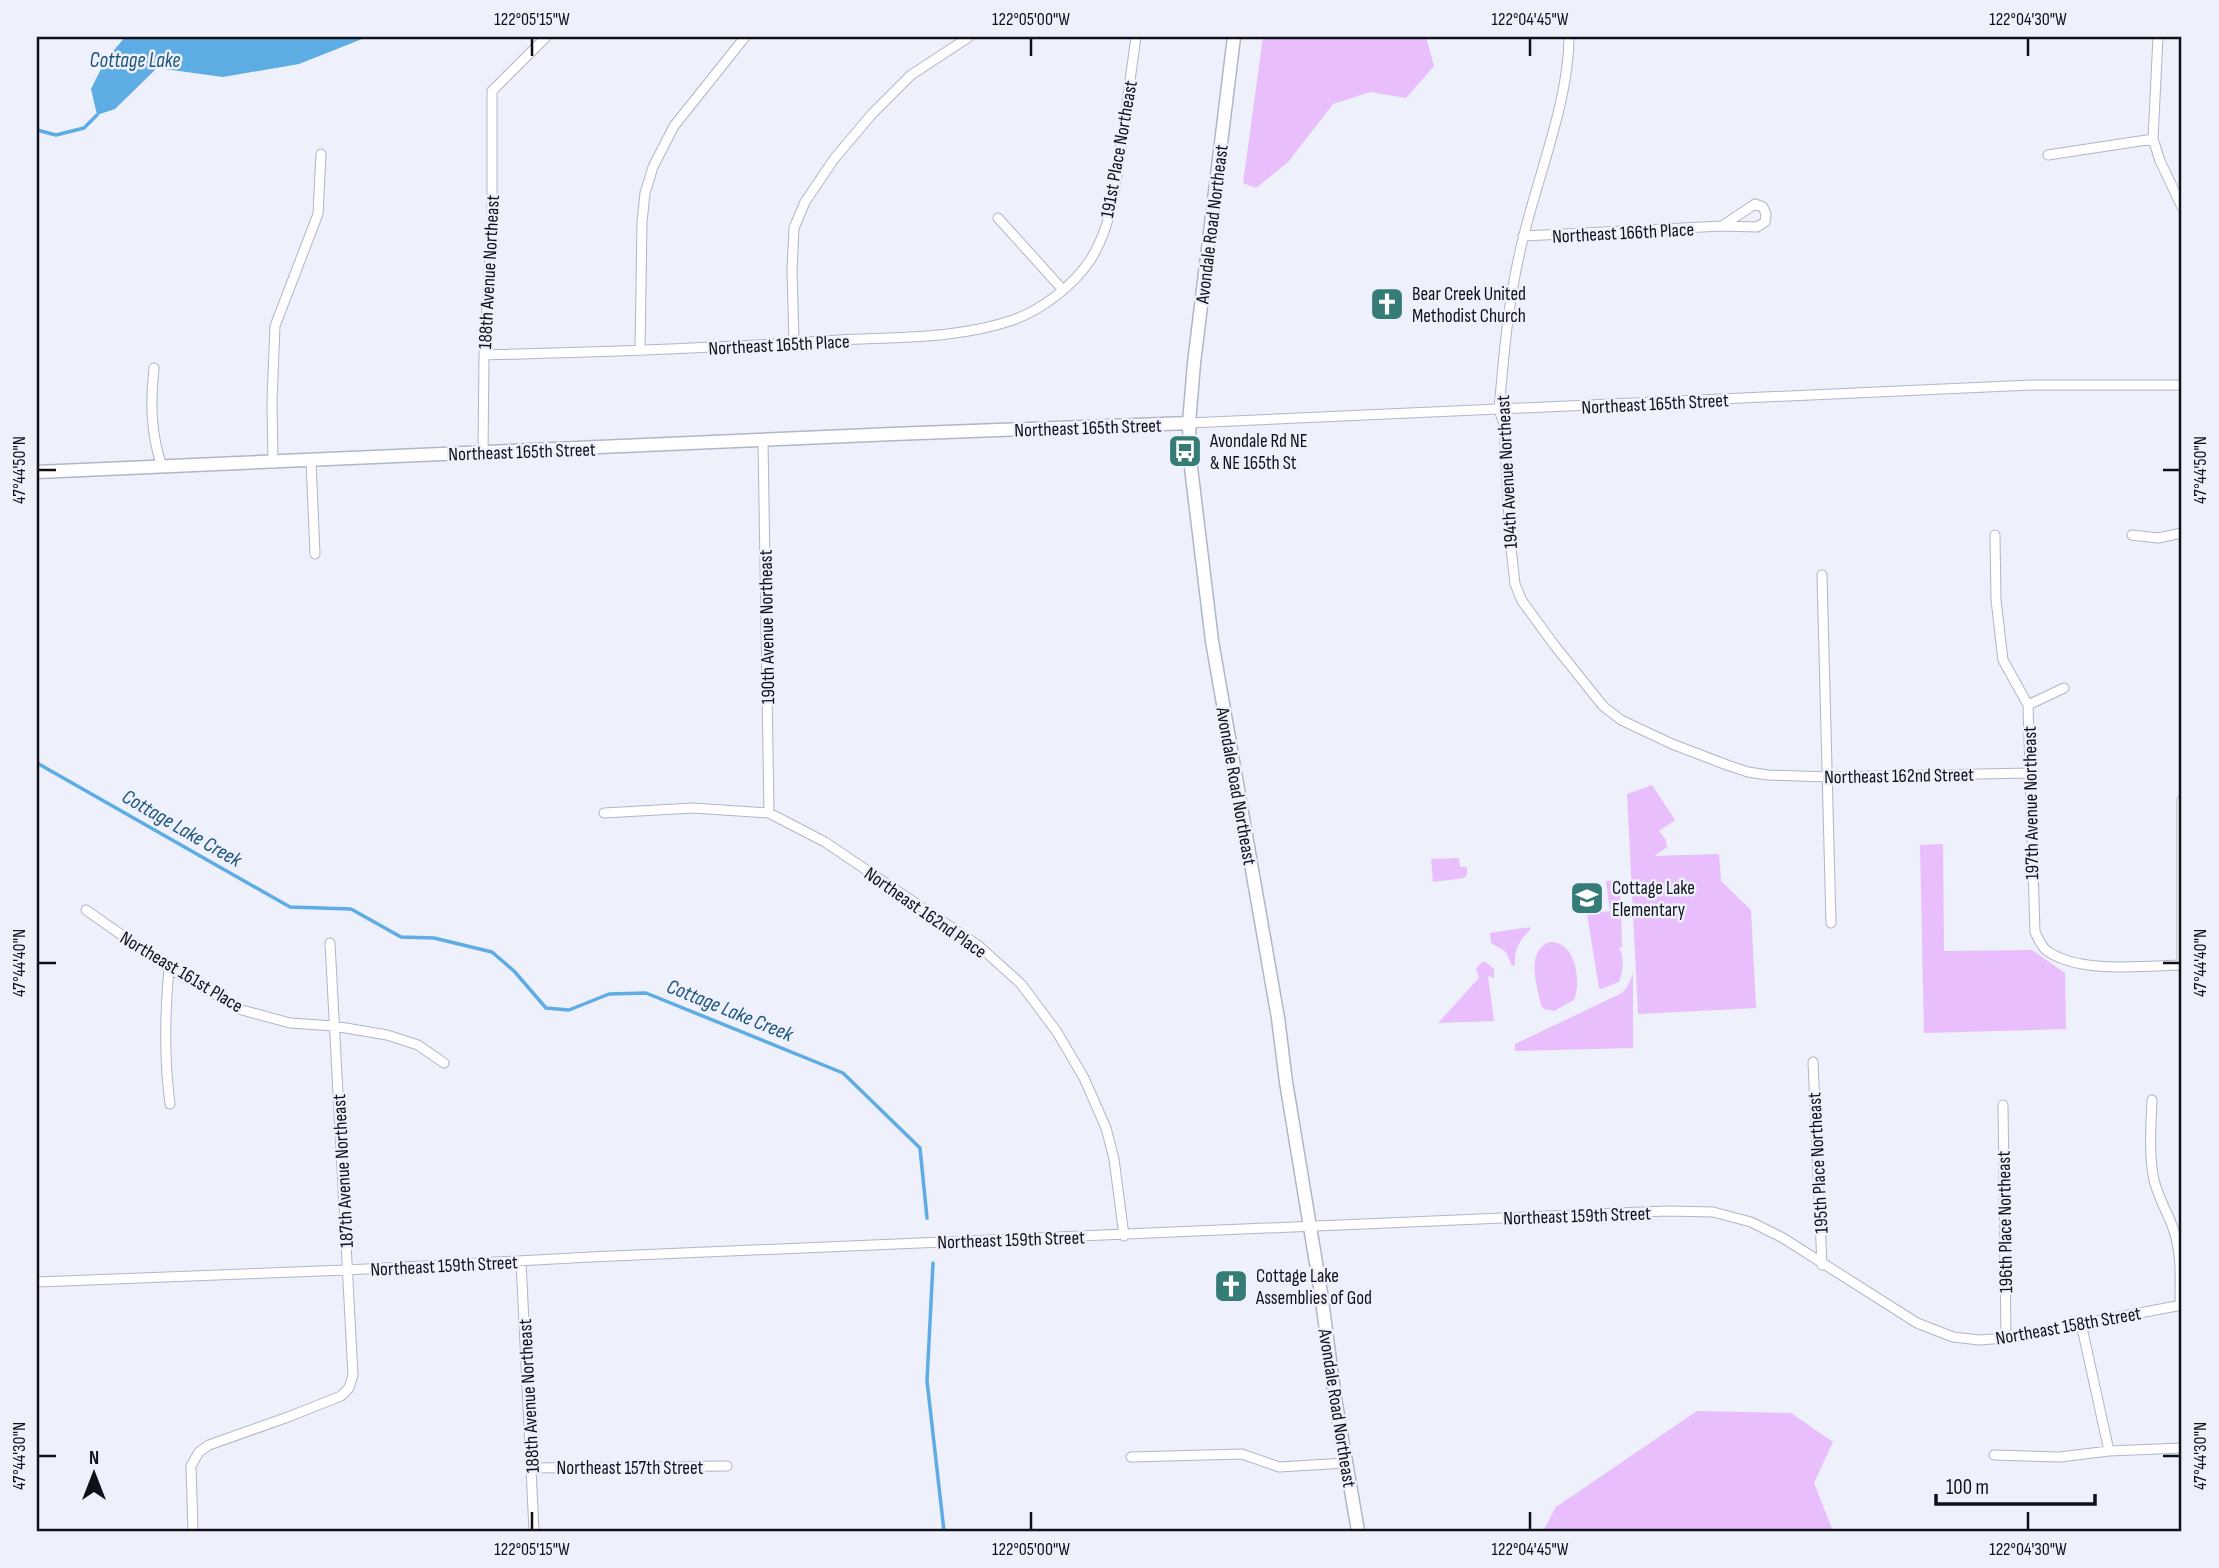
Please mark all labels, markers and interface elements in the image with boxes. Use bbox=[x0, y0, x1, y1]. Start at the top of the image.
text: 122°05'15"W bbox=[494, 9, 570, 30]
text: 122°05'00"W bbox=[992, 9, 1070, 30]
text: 122°04'45"W bbox=[1492, 9, 1569, 30]
text: 122°04'30"W bbox=[1989, 9, 2067, 30]
water label: Cottage Lake bbox=[90, 48, 180, 73]
street label: 191st Place Northeast bbox=[1096, 79, 1143, 220]
street label: Avondale Road Northeast bbox=[1191, 143, 1234, 306]
street label: 188th Avenue Northeast bbox=[474, 194, 505, 350]
street label: Northeast 166th Place bbox=[1552, 218, 1695, 249]
place label: Bear Creek United Methodist Church bbox=[1412, 283, 1526, 328]
church icon: Bear Creek United Methodist Church bbox=[1368, 285, 1406, 323]
street label: Northeast 165th Place bbox=[708, 330, 850, 361]
street label: Northeast 165th Street bbox=[1581, 389, 1729, 420]
street label: 194th Avenue Northeast bbox=[1492, 394, 1523, 550]
street label: Northeast 165th Street bbox=[1014, 414, 1162, 443]
place label: Avondale Rd NE & NE 165th St bbox=[1209, 430, 1308, 475]
bus stop icon: Avondale Rd NE & NE 165th St bbox=[1166, 432, 1204, 470]
text: 47°44'50"N bbox=[9, 436, 30, 504]
text: 47°44'50"N bbox=[2190, 436, 2211, 504]
street label: Northeast 165th Street bbox=[448, 438, 596, 467]
street label: 190th Avenue Northeast bbox=[755, 549, 780, 705]
street label: Avondale Road Northeast bbox=[1210, 705, 1261, 867]
street label: 197th Avenue Northeast bbox=[2019, 726, 2044, 880]
street label: Northeast 162nd Street bbox=[1824, 764, 1974, 789]
water label: Cottage Lake Creek bbox=[118, 784, 247, 873]
street label: Northeast 162nd Place bbox=[860, 863, 991, 964]
place label: Cottage Lake Elementary bbox=[1612, 877, 1695, 922]
school or university icon: Cottage Lake Elementary bbox=[1568, 879, 1606, 917]
street label: Northeast 161st Place bbox=[116, 927, 247, 1018]
text: 47°44'40"N bbox=[9, 929, 30, 997]
text: 47°44'40"N bbox=[2190, 929, 2211, 997]
water label: Cottage Lake Creek bbox=[663, 974, 798, 1048]
street label: 195th Place Northeast bbox=[1803, 1091, 1834, 1234]
street label: 187th Avenue Northeast bbox=[328, 1093, 359, 1248]
street label: 196th Place Northeast bbox=[1993, 1151, 2018, 1293]
street label: Northeast 159th Street bbox=[1503, 1202, 1651, 1231]
street label: Northeast 159th Street bbox=[937, 1226, 1085, 1255]
street label: Northeast 159th Street bbox=[370, 1251, 519, 1282]
place label: Cottage Lake Assemblies of God bbox=[1255, 1265, 1372, 1310]
church icon: Cottage Lake Assemblies of God bbox=[1212, 1267, 1250, 1305]
street label: Northeast 158th Street bbox=[1994, 1302, 2143, 1351]
street label: 188th Avenue Northeast bbox=[514, 1318, 545, 1474]
street label: Avondale Road Northeast bbox=[1312, 1326, 1360, 1489]
text: 47°44'30"N bbox=[9, 1422, 30, 1490]
text: 47°44'30"N bbox=[2190, 1422, 2211, 1490]
north arrow bbox=[60, 1438, 130, 1508]
text: N bbox=[89, 1447, 99, 1470]
street label: Northeast 157th Street bbox=[557, 1457, 704, 1480]
scale bar bbox=[1936, 1463, 2095, 1507]
text: 100 m bbox=[1946, 1475, 1989, 1500]
text: 122°05'15"W bbox=[494, 1539, 570, 1560]
text: 122°05'00"W bbox=[992, 1539, 1070, 1560]
text: 122°04'45"W bbox=[1492, 1539, 1569, 1560]
text: 122°04'30"W bbox=[1989, 1539, 2067, 1560]

